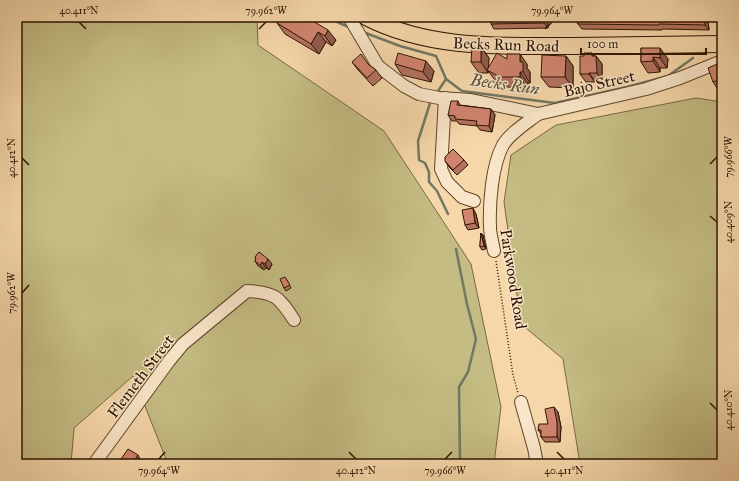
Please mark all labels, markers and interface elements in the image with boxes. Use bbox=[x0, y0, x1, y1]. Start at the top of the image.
text: 40.411°N bbox=[59, 5, 99, 17]
text: 79.962°W bbox=[245, 5, 287, 17]
text: 79.964°W bbox=[531, 5, 573, 17]
scale bar bbox=[581, 30, 706, 56]
street label: Becks Run Road bbox=[452, 33, 560, 56]
text: 100 m bbox=[587, 37, 618, 51]
street label: Bajo Street bbox=[562, 66, 637, 101]
water label: Becks Run bbox=[468, 69, 541, 100]
text: 79.966°W bbox=[723, 136, 735, 178]
text: 40.412°N bbox=[6, 137, 18, 178]
text: 40.409°N bbox=[723, 200, 735, 243]
street label: Parkwood Road bbox=[496, 228, 531, 331]
text: 79.962°W bbox=[6, 272, 18, 314]
street label: Flemeth Street bbox=[103, 331, 178, 422]
text: 40.410°N bbox=[723, 389, 735, 430]
text: 79.964°W bbox=[138, 465, 180, 477]
text: 40.412°N bbox=[336, 465, 377, 477]
text: 79.966°W bbox=[424, 465, 466, 477]
text: 40.411°N bbox=[544, 465, 584, 477]

